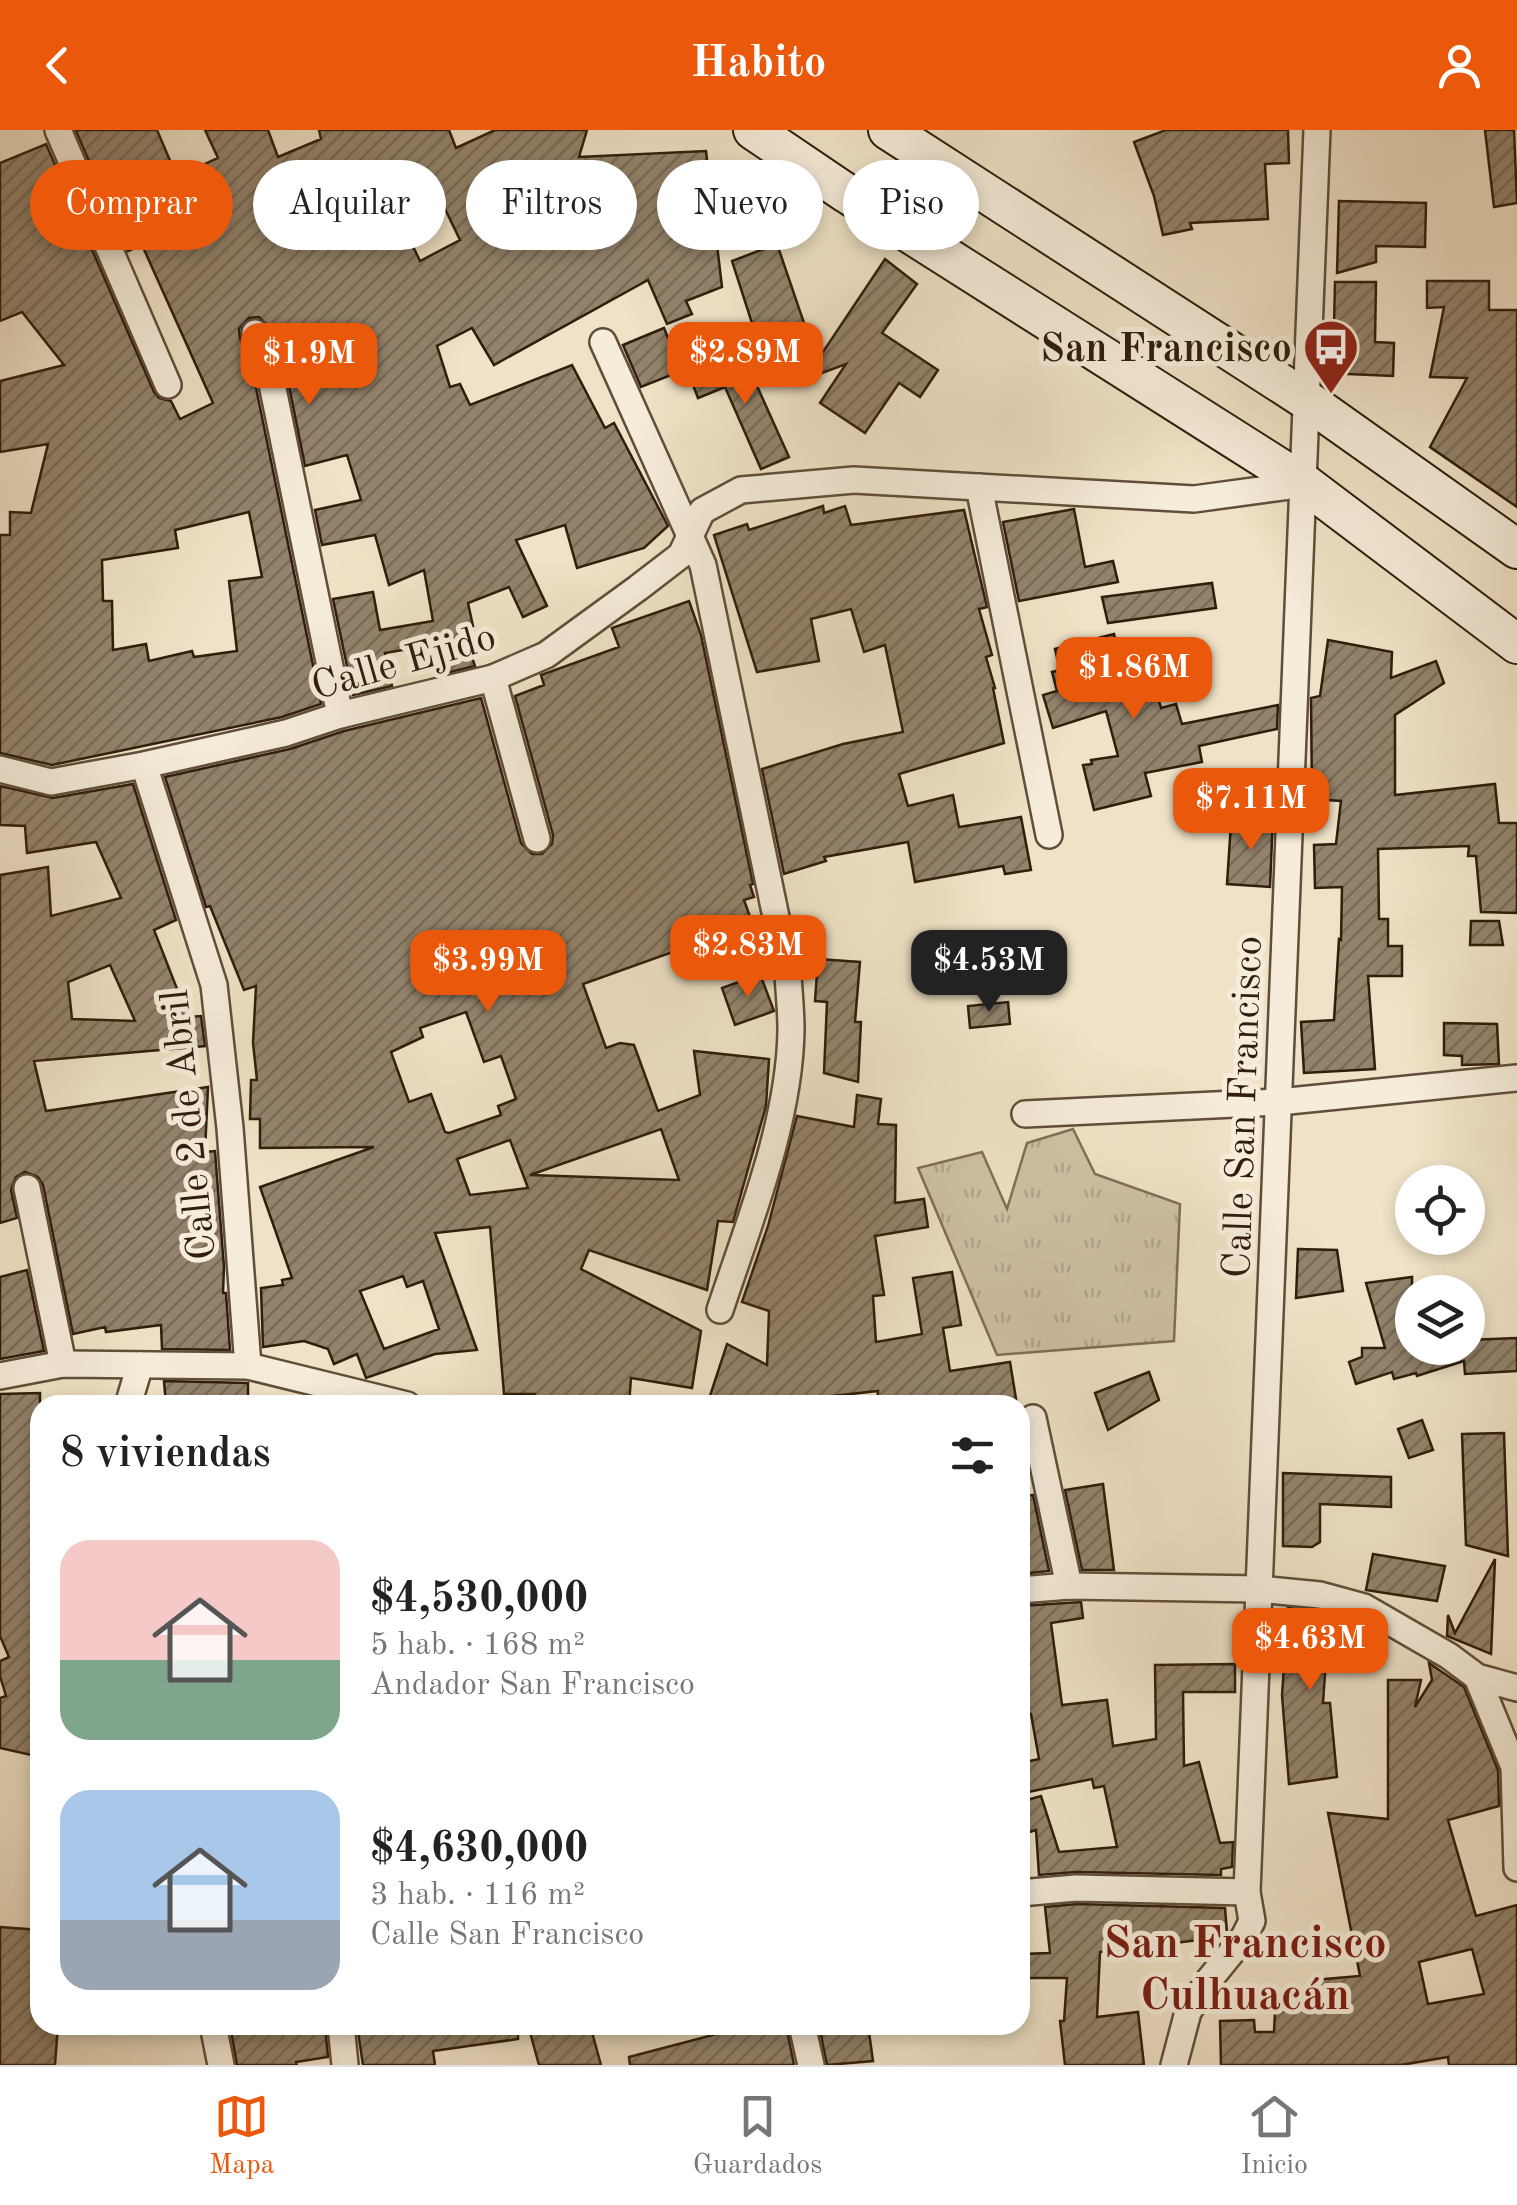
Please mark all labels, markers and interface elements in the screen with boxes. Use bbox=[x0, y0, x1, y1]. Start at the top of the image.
icon: back bbox=[30, 38, 85, 93]
icon: person bbox=[1432, 38, 1487, 93]
text: Habito bbox=[690, 42, 827, 87]
chip: Comprar bbox=[30, 160, 233, 250]
chip: Alquilar bbox=[253, 160, 446, 250]
chip: Filtros bbox=[466, 160, 637, 250]
chip: Nuevo bbox=[657, 160, 823, 250]
chip: Piso bbox=[843, 160, 979, 250]
bus stop icon: San Francisco bbox=[1301, 317, 1361, 396]
pin: $2.89M bbox=[664, 322, 826, 407]
pin: $1.9M bbox=[239, 323, 379, 408]
place label: San Francisco bbox=[1040, 331, 1292, 371]
text: $2.89M bbox=[689, 338, 801, 370]
text: $1.9M bbox=[262, 339, 356, 371]
street label: Calle Ejido bbox=[307, 618, 501, 709]
pin: $1.86M bbox=[1053, 637, 1215, 722]
text: $1.86M bbox=[1078, 653, 1190, 685]
pin: $7.11M bbox=[1170, 768, 1332, 853]
text: $7.11M bbox=[1195, 784, 1307, 816]
pin: $2.83M bbox=[667, 915, 829, 1000]
pin: $3.99M bbox=[407, 930, 569, 1015]
pin: $4.53M bbox=[908, 930, 1070, 1015]
text: $2.83M bbox=[692, 931, 804, 963]
street label: Calle San Francisco bbox=[1219, 935, 1271, 1279]
text: $3.99M bbox=[432, 946, 544, 978]
text: $4.53M bbox=[933, 946, 1045, 978]
street label: Calle 2 de Abril bbox=[157, 987, 225, 1262]
map controls bbox=[1395, 1165, 1485, 1365]
button: locate bbox=[1395, 1165, 1485, 1255]
button: layers bbox=[1395, 1275, 1485, 1365]
icon: filters bbox=[945, 1428, 1000, 1483]
text: 8 viviendas bbox=[60, 1434, 271, 1476]
text: $4,530,000 bbox=[370, 1579, 588, 1621]
icon: home bbox=[140, 1580, 260, 1700]
pin: $4.63M bbox=[1229, 1608, 1391, 1693]
text: $4.63M bbox=[1254, 1624, 1366, 1656]
text: 5 hab. · 168 m² bbox=[370, 1630, 585, 1662]
text: Andador San Francisco bbox=[370, 1670, 695, 1702]
text: $4,630,000 bbox=[370, 1829, 588, 1871]
icon: home bbox=[140, 1830, 260, 1950]
text: 3 hab. · 116 m² bbox=[370, 1880, 585, 1912]
text: Calle San Francisco bbox=[370, 1920, 644, 1952]
district label: San Francisco Culhuacán bbox=[1103, 1923, 1387, 2020]
tab: Mapa bbox=[209, 2089, 275, 2184]
tab: Guardados bbox=[693, 2089, 822, 2184]
tab: Inicio bbox=[1241, 2089, 1308, 2184]

